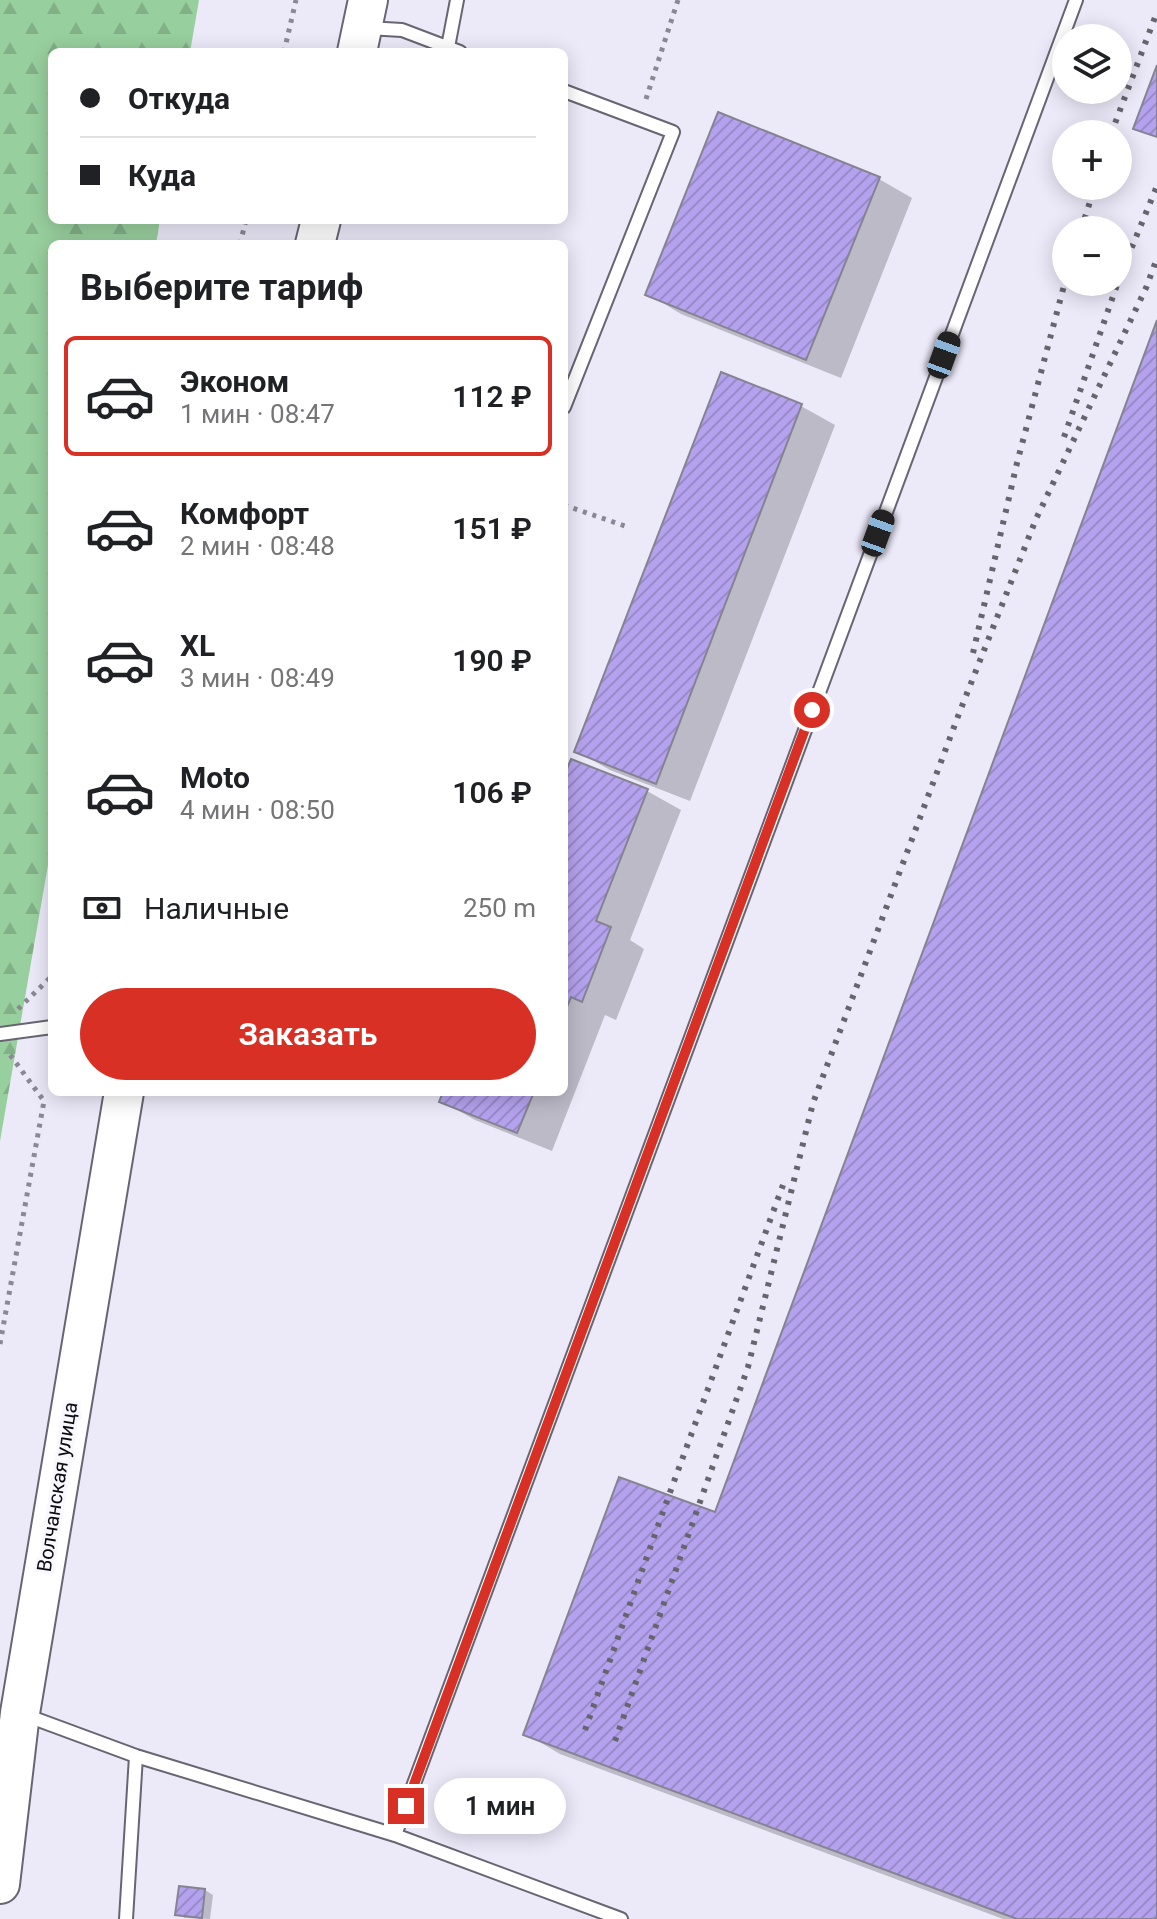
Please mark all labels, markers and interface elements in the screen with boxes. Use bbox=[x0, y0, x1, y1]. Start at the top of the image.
map controls bbox=[1052, 24, 1132, 296]
button: layers bbox=[1052, 24, 1132, 104]
text: Откуда bbox=[128, 81, 230, 116]
button: + bbox=[1052, 120, 1132, 200]
text: Куда bbox=[128, 158, 196, 193]
button: − bbox=[1052, 216, 1132, 296]
text: Выберите тариф bbox=[80, 267, 363, 309]
car bbox=[925, 328, 963, 382]
icon: car bbox=[84, 360, 156, 432]
text: Эконом bbox=[180, 364, 289, 399]
text: 112 ₽ bbox=[452, 379, 532, 414]
text: 1 мин · 08:47 bbox=[180, 399, 335, 429]
icon: car bbox=[84, 492, 156, 564]
text: Комфорт bbox=[180, 496, 309, 531]
car bbox=[859, 506, 897, 560]
text: 151 ₽ bbox=[452, 511, 532, 546]
text: 2 мин · 08:48 bbox=[180, 531, 335, 561]
icon: car bbox=[84, 624, 156, 696]
text: XL bbox=[180, 628, 215, 663]
text: 190 ₽ bbox=[452, 643, 532, 678]
text: 3 мин · 08:49 bbox=[180, 663, 335, 693]
route start bbox=[794, 692, 830, 728]
icon: car bbox=[84, 756, 156, 828]
text: Moto bbox=[180, 760, 250, 795]
text: 106 ₽ bbox=[452, 775, 532, 810]
text: 4 мин · 08:50 bbox=[180, 795, 335, 825]
icon: cash bbox=[80, 886, 124, 930]
text: Наличные bbox=[144, 891, 289, 926]
text: 250 m bbox=[463, 893, 536, 923]
button: Заказать bbox=[80, 988, 536, 1080]
street label: Волчанская улица bbox=[32, 1400, 82, 1574]
callout: 1 мин bbox=[434, 1778, 566, 1834]
route end bbox=[388, 1788, 424, 1824]
text: 1 мин bbox=[465, 1791, 535, 1821]

